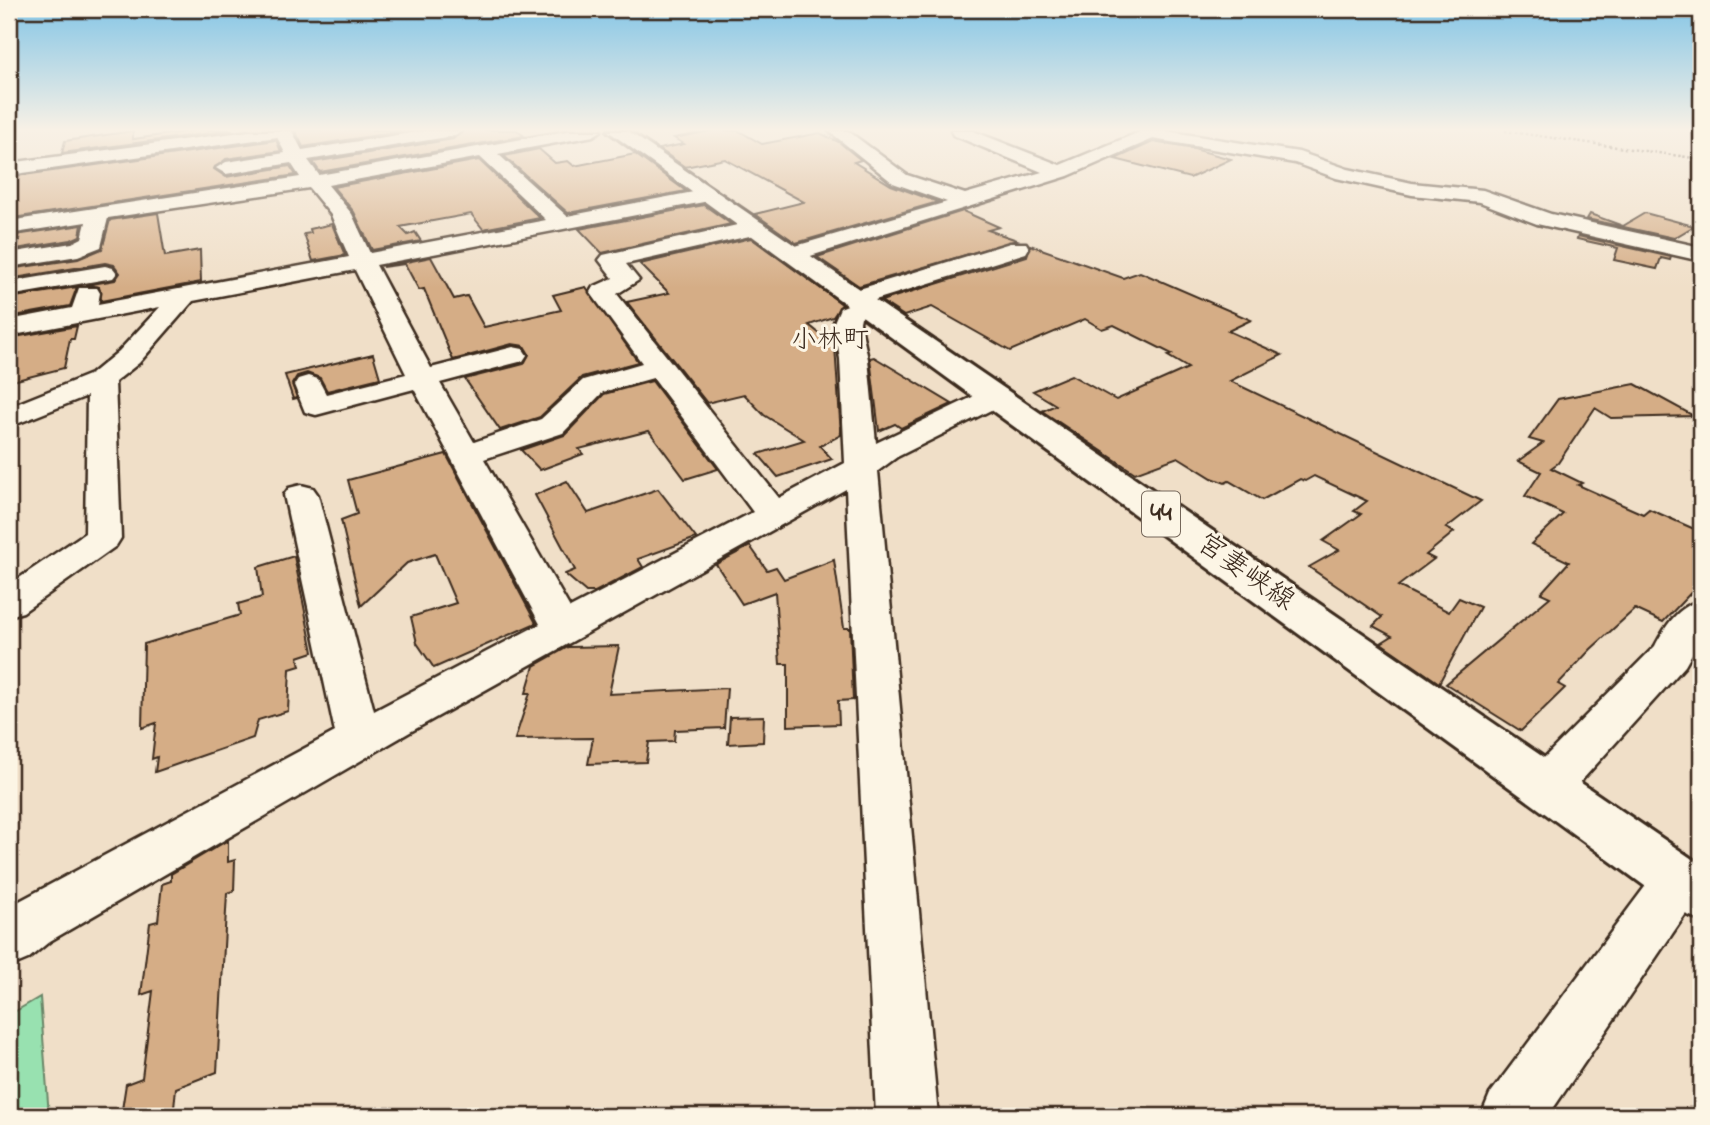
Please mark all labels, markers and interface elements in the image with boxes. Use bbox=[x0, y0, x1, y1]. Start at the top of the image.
district label: 小林町 bbox=[791, 322, 869, 360]
road number: 44 bbox=[1142, 492, 1180, 536]
street label: 宮妻峡線 bbox=[1187, 524, 1303, 622]

